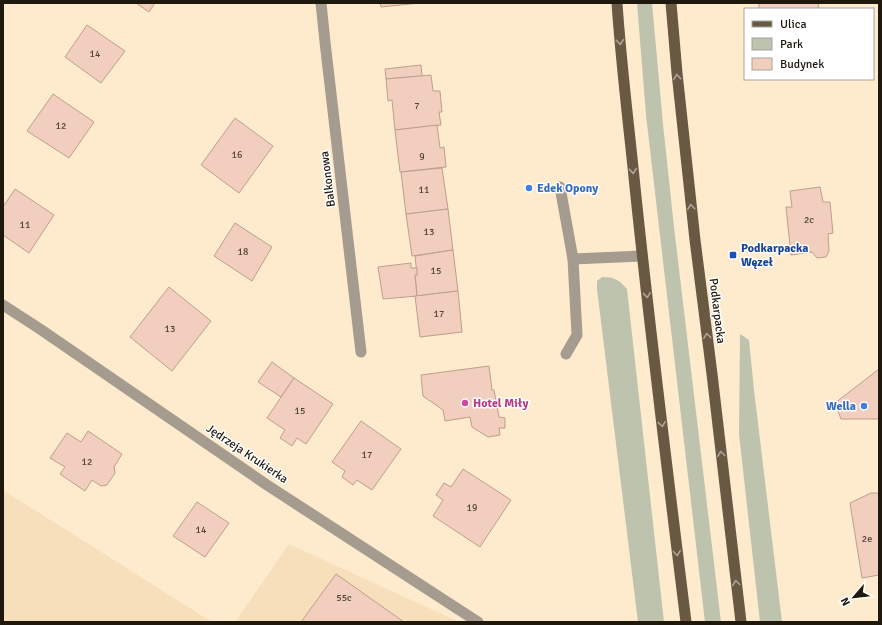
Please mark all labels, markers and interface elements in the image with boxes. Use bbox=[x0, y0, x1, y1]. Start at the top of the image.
legend bbox=[744, 8, 874, 80]
text: Ulica bbox=[780, 17, 807, 32]
text: Park bbox=[780, 37, 803, 52]
one-way arrow bbox=[615, 39, 624, 45]
house number: 14 bbox=[90, 48, 101, 60]
text: Budynek bbox=[780, 57, 824, 72]
one-way arrow bbox=[673, 74, 682, 81]
house number: 7 bbox=[414, 100, 420, 112]
house number: 12 bbox=[56, 120, 66, 132]
house number: 16 bbox=[232, 149, 242, 161]
street label: Balkonowa bbox=[317, 150, 339, 208]
house number: 9 bbox=[419, 151, 425, 163]
one-way arrow bbox=[629, 168, 638, 174]
place label: Edek Opony bbox=[537, 181, 598, 196]
marker: Edek Opony bbox=[524, 183, 534, 193]
house number: 11 bbox=[419, 184, 429, 196]
one-way arrow bbox=[687, 204, 696, 210]
house number: 2c bbox=[804, 214, 814, 226]
house number: 11 bbox=[20, 219, 30, 231]
house number: 13 bbox=[424, 226, 434, 238]
place label: Podkarpacka Węzeł bbox=[741, 241, 808, 270]
house number: 18 bbox=[238, 246, 248, 258]
marker: Podkarpacka Węzeł bbox=[728, 250, 738, 260]
house number: 15 bbox=[431, 265, 441, 277]
street label: Podkarpacka bbox=[706, 277, 728, 345]
one-way arrow bbox=[642, 292, 651, 298]
house number: 17 bbox=[434, 308, 444, 320]
house number: 13 bbox=[165, 323, 175, 335]
one-way arrow bbox=[703, 333, 712, 339]
place label: Hotel Miły bbox=[473, 396, 528, 411]
marker: Hotel Miły bbox=[460, 398, 470, 408]
place label: Wella bbox=[826, 399, 856, 414]
marker: Wella bbox=[859, 401, 869, 411]
house number: 15 bbox=[295, 405, 305, 417]
street label: Jędrzeja Krukierka bbox=[203, 421, 291, 487]
one-way arrow bbox=[657, 421, 666, 427]
house number: 17 bbox=[362, 449, 372, 461]
one-way arrow bbox=[717, 451, 726, 457]
house number: 12 bbox=[82, 456, 92, 468]
house number: 19 bbox=[467, 502, 477, 514]
house number: 14 bbox=[196, 524, 207, 536]
house number: 2e bbox=[862, 533, 872, 545]
one-way arrow bbox=[672, 550, 681, 556]
north arrow bbox=[834, 577, 874, 617]
one-way arrow bbox=[732, 580, 741, 586]
house number: 55c bbox=[336, 592, 352, 604]
text: N bbox=[838, 595, 853, 608]

